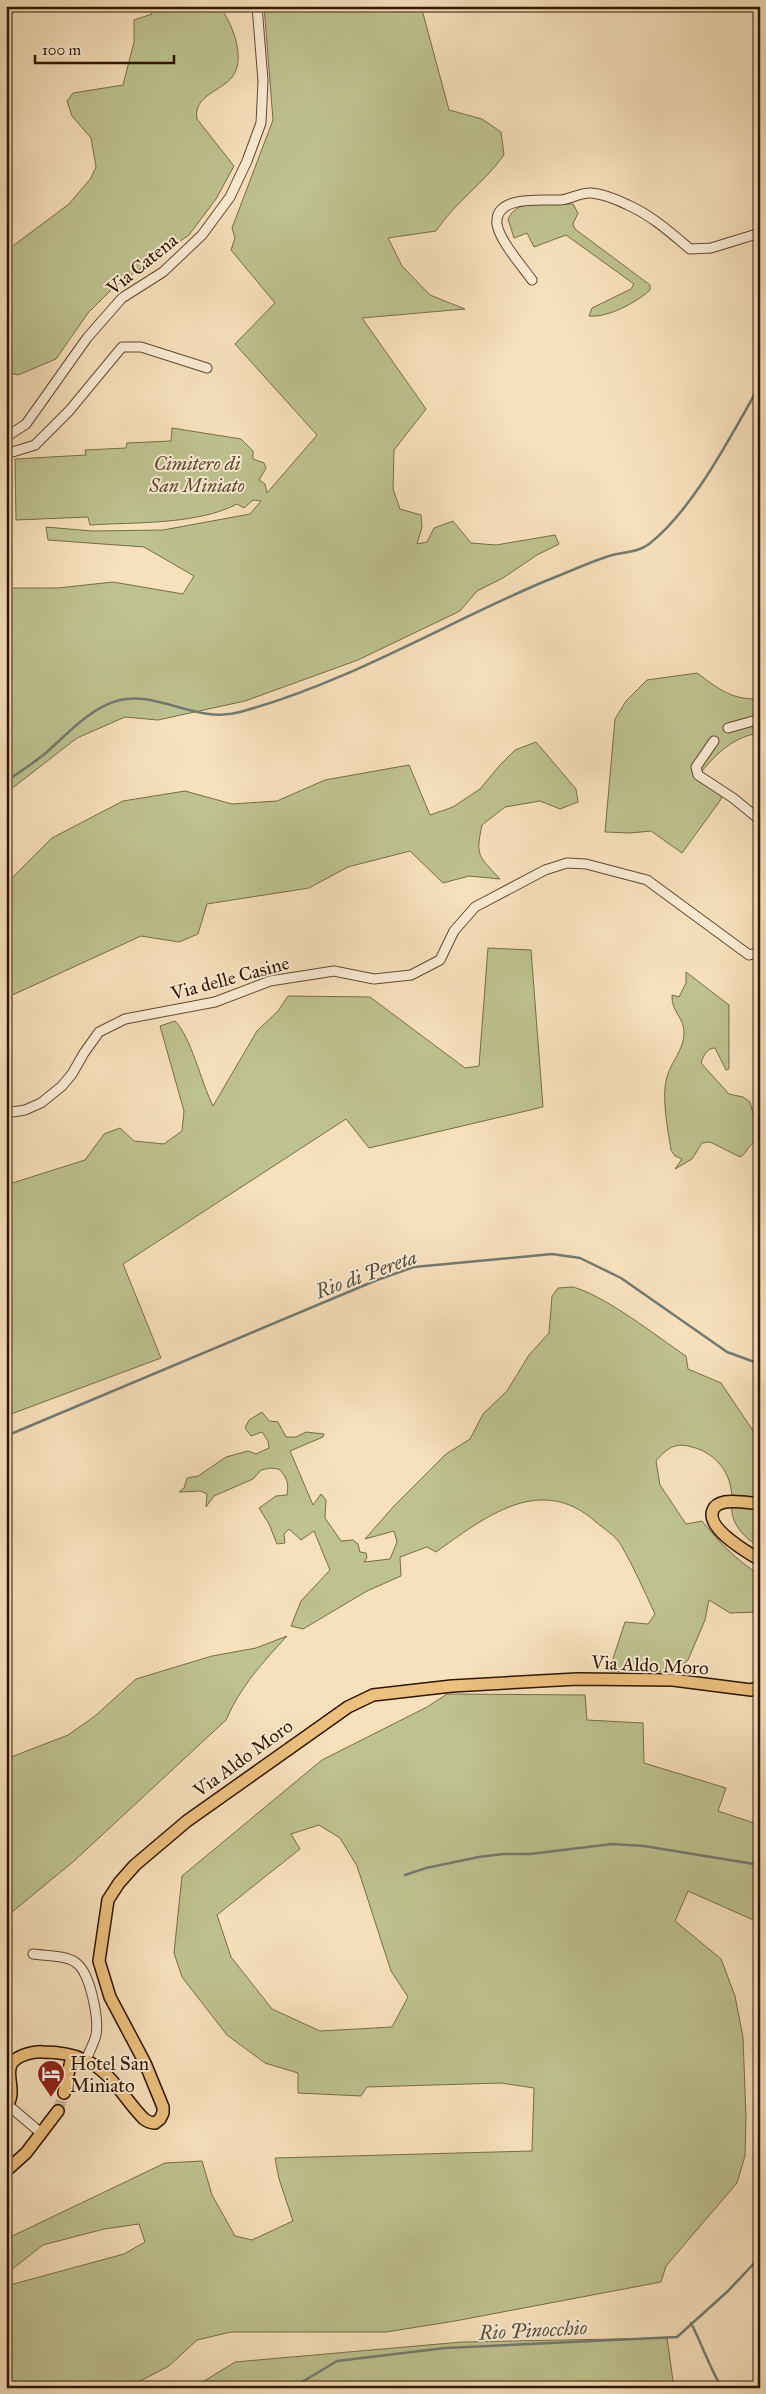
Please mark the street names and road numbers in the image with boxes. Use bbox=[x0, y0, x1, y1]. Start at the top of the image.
street label: Via Catena bbox=[101, 228, 183, 300]
street label: Via delle Casine bbox=[167, 951, 292, 1005]
street label: Via Aldo Moro bbox=[590, 1650, 710, 1680]
street label: Via Aldo Moro bbox=[188, 1714, 298, 1802]

